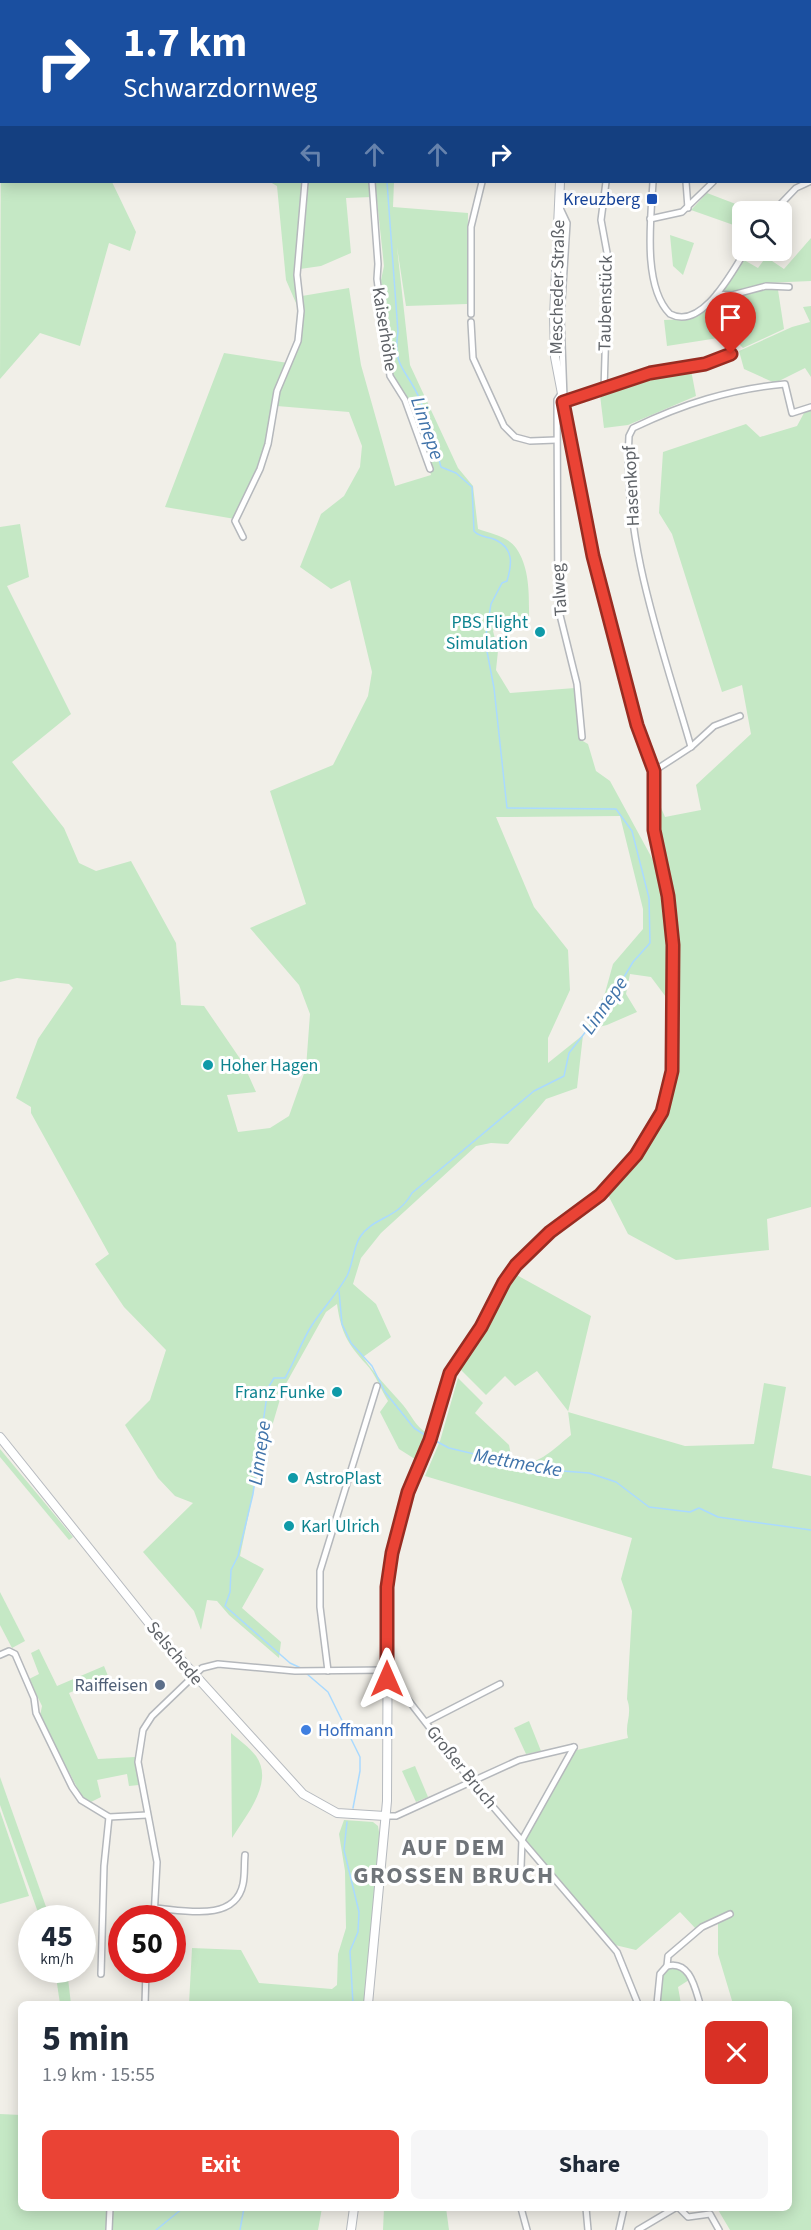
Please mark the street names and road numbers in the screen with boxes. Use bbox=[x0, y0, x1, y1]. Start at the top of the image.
street label: Mescheder Straße bbox=[544, 219, 571, 355]
street label: Taubenstück bbox=[592, 255, 619, 351]
street label: Kaiserhöhe bbox=[366, 285, 404, 373]
street label: Hasenkopf bbox=[617, 444, 646, 527]
street label: Talweg bbox=[545, 563, 574, 617]
street label: Selschede bbox=[140, 1616, 209, 1691]
street label: Großer Bruch bbox=[420, 1720, 503, 1814]

